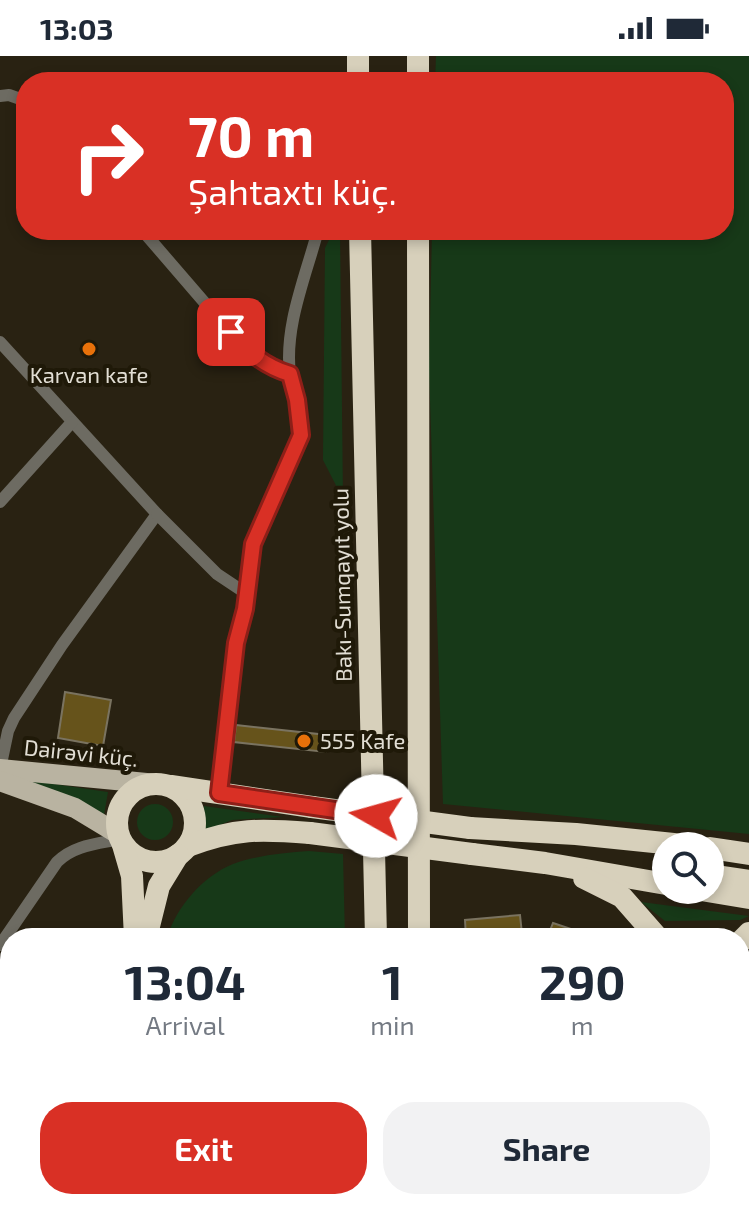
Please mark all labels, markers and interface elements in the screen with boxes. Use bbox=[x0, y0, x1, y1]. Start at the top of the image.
text: 13:03 bbox=[40, 10, 114, 46]
text: 70 m bbox=[188, 101, 314, 168]
icon: right bbox=[56, 104, 160, 208]
text: Şahtaxtı küç. bbox=[188, 169, 397, 212]
pin bbox=[197, 298, 265, 366]
icon: arrive bbox=[209, 310, 253, 354]
marker: Karvan kafe bbox=[80, 340, 98, 358]
place label: Karvan kafe bbox=[30, 361, 148, 387]
street label: Bakı-Sumqayıt yolu bbox=[326, 488, 356, 682]
place label: 555 Kafe bbox=[320, 727, 405, 753]
marker: 555 Kafe bbox=[295, 732, 313, 750]
street label: Dairəvi küç. bbox=[23, 733, 139, 773]
position arrow bbox=[334, 774, 418, 858]
map controls bbox=[652, 832, 724, 904]
button: search bbox=[652, 832, 724, 904]
text: 13:04 bbox=[125, 952, 246, 1010]
text: 1 bbox=[382, 952, 403, 1010]
text: 290 bbox=[539, 952, 626, 1010]
text: Arrival bbox=[146, 1009, 225, 1040]
text: min bbox=[370, 1009, 415, 1040]
text: m bbox=[571, 1009, 594, 1040]
button: Exit bbox=[40, 1102, 367, 1194]
button: Share bbox=[383, 1102, 710, 1194]

